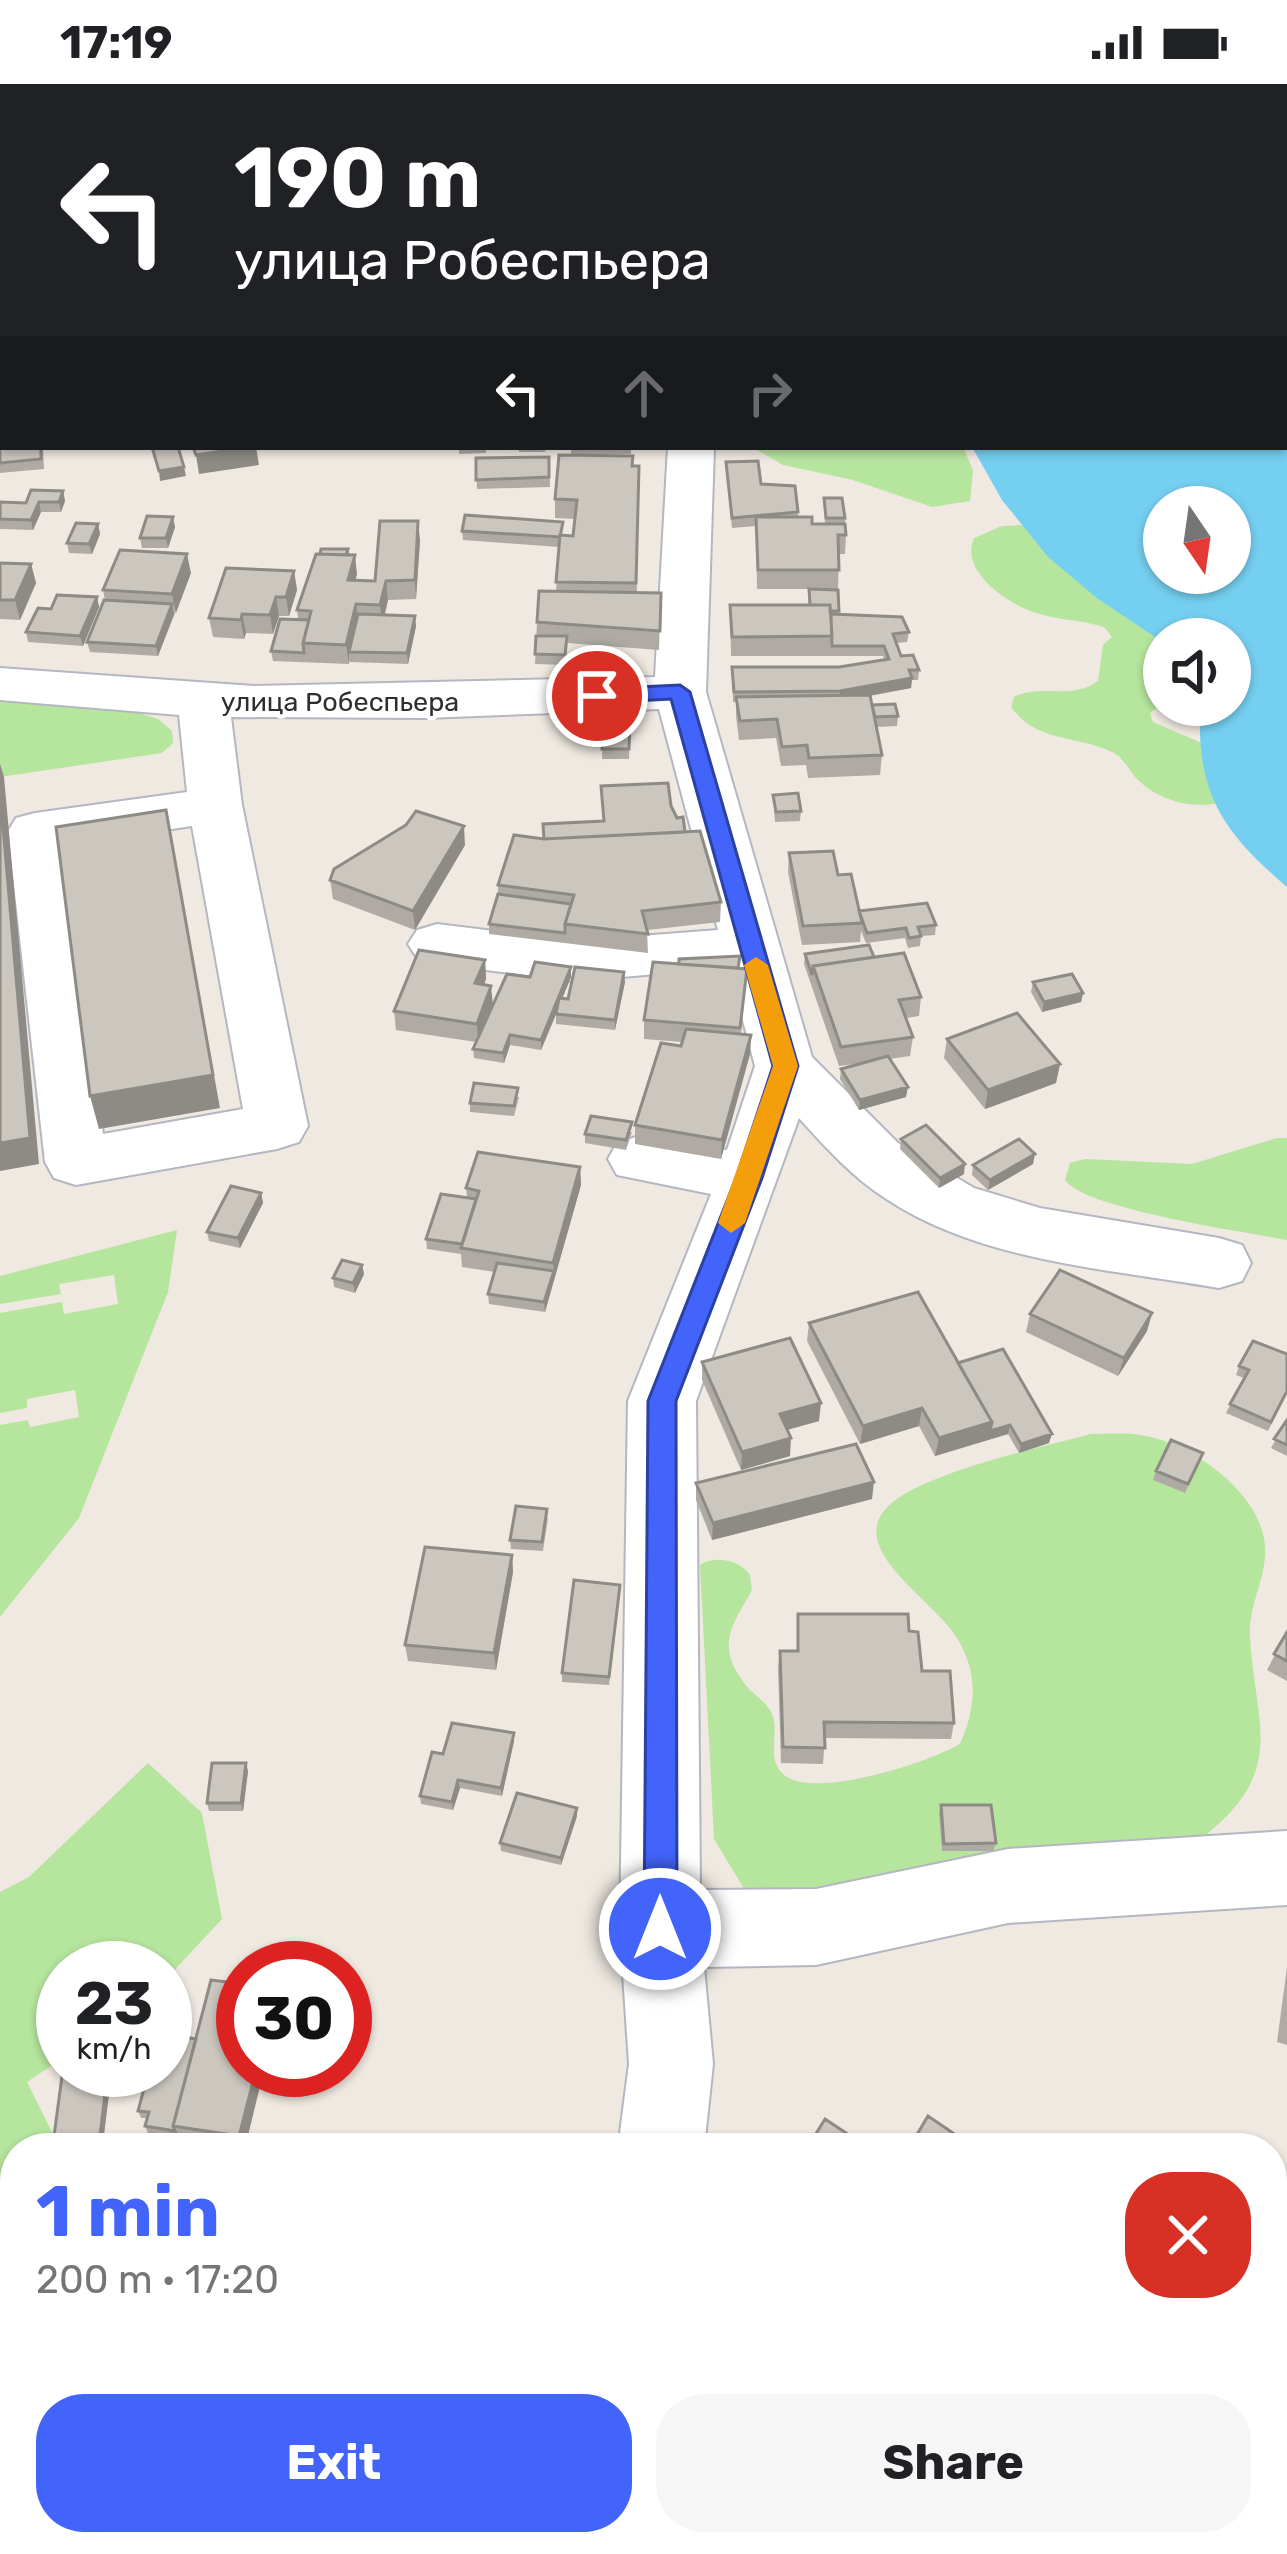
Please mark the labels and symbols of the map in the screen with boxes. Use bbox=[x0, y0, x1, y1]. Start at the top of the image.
north arrow bbox=[1143, 486, 1251, 594]
pin bbox=[546, 645, 648, 747]
street label: улица Робеспьера bbox=[221, 686, 459, 718]
position arrow bbox=[597, 1866, 723, 1992]
speed limit sign: 30 bbox=[216, 1941, 372, 2097]

